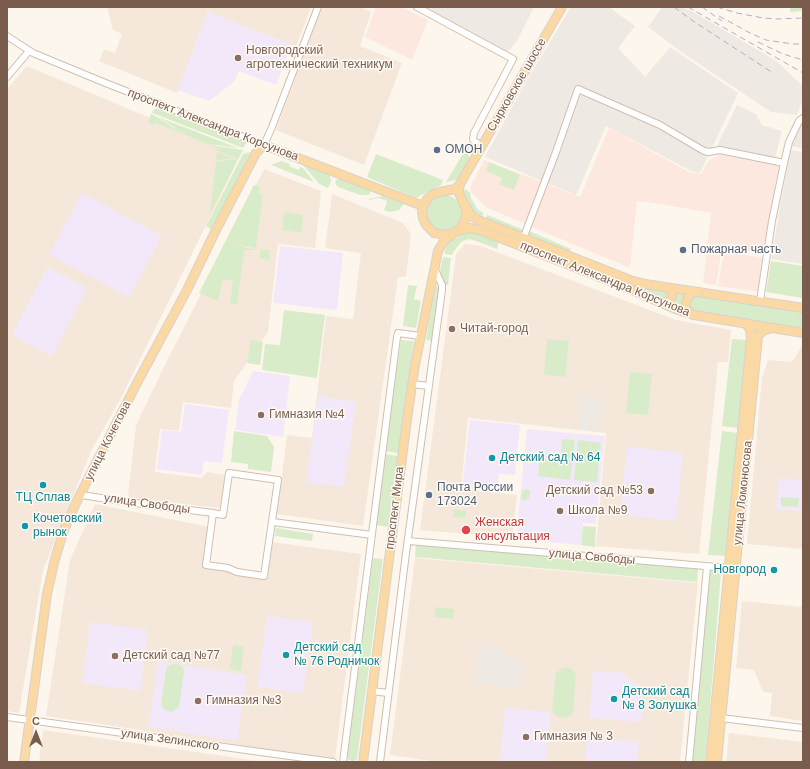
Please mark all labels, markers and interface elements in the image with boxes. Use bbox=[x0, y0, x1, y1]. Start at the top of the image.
street label: Сырковское шоссе bbox=[484, 36, 550, 134]
place label: Новгородский агротехнический техникум bbox=[246, 44, 393, 72]
marker: Новгородский агротехнический техникум bbox=[233, 53, 243, 63]
street label: проспект Александра Корсунова bbox=[126, 86, 300, 164]
place label: ОМОН bbox=[445, 143, 482, 157]
marker: ОМОН bbox=[432, 145, 442, 155]
street label: проспект Александра Корсунова bbox=[518, 238, 692, 320]
place label: Пожарная часть bbox=[691, 243, 781, 257]
marker: Пожарная часть bbox=[678, 245, 688, 255]
place label: Читай-город bbox=[460, 322, 528, 336]
marker: Читай-город bbox=[447, 324, 457, 334]
street label: улица Кочетова bbox=[82, 399, 134, 483]
place label: Гимназия №4 bbox=[269, 408, 345, 422]
marker: Гимназия №4 bbox=[256, 410, 266, 420]
street label: улица Ломоносова bbox=[730, 440, 756, 546]
place label: Детский сад № 64 bbox=[500, 451, 600, 465]
marker: Детский сад № 64 bbox=[487, 453, 497, 463]
street label: проспект Мира bbox=[383, 466, 407, 550]
marker: ТЦ Сплав bbox=[38, 480, 48, 490]
place label: Почта России 173024 bbox=[437, 481, 513, 509]
place label: Детский сад №53 bbox=[546, 484, 643, 498]
marker: Детский сад №53 bbox=[646, 486, 656, 496]
marker: Почта России 173024 bbox=[424, 490, 434, 500]
place label: ТЦ Сплав bbox=[16, 491, 70, 505]
street label: улица Свободы bbox=[103, 491, 191, 517]
place label: Школа №9 bbox=[568, 504, 627, 518]
marker: Школа №9 bbox=[555, 506, 565, 516]
place label: Кочетовский рынок bbox=[33, 512, 102, 540]
place label: Женская консультация bbox=[475, 516, 550, 544]
marker: Кочетовский рынок bbox=[20, 521, 30, 531]
marker: Женская консультация bbox=[460, 524, 472, 536]
street label: улица Свободы bbox=[548, 546, 636, 568]
place label: Новгород bbox=[713, 563, 766, 577]
marker: Новгород bbox=[769, 565, 779, 575]
place label: Детский сад № 76 Родничок bbox=[294, 641, 379, 669]
place label: Детский сад №77 bbox=[123, 649, 220, 663]
marker: Детский сад № 76 Родничок bbox=[281, 650, 291, 660]
marker: Детский сад №77 bbox=[110, 651, 120, 661]
place label: Детский сад № 8 Золушка bbox=[622, 685, 697, 713]
place label: Гимназия №3 bbox=[206, 694, 282, 708]
marker: Детский сад № 8 Золушка bbox=[609, 694, 619, 704]
marker: Гимназия №3 bbox=[193, 696, 203, 706]
north arrow bbox=[16, 713, 56, 753]
text: С bbox=[32, 715, 40, 727]
street label: улица Зелинского bbox=[120, 726, 220, 754]
place label: Гимназия № 3 bbox=[534, 730, 613, 744]
marker: Гимназия № 3 bbox=[521, 732, 531, 742]

